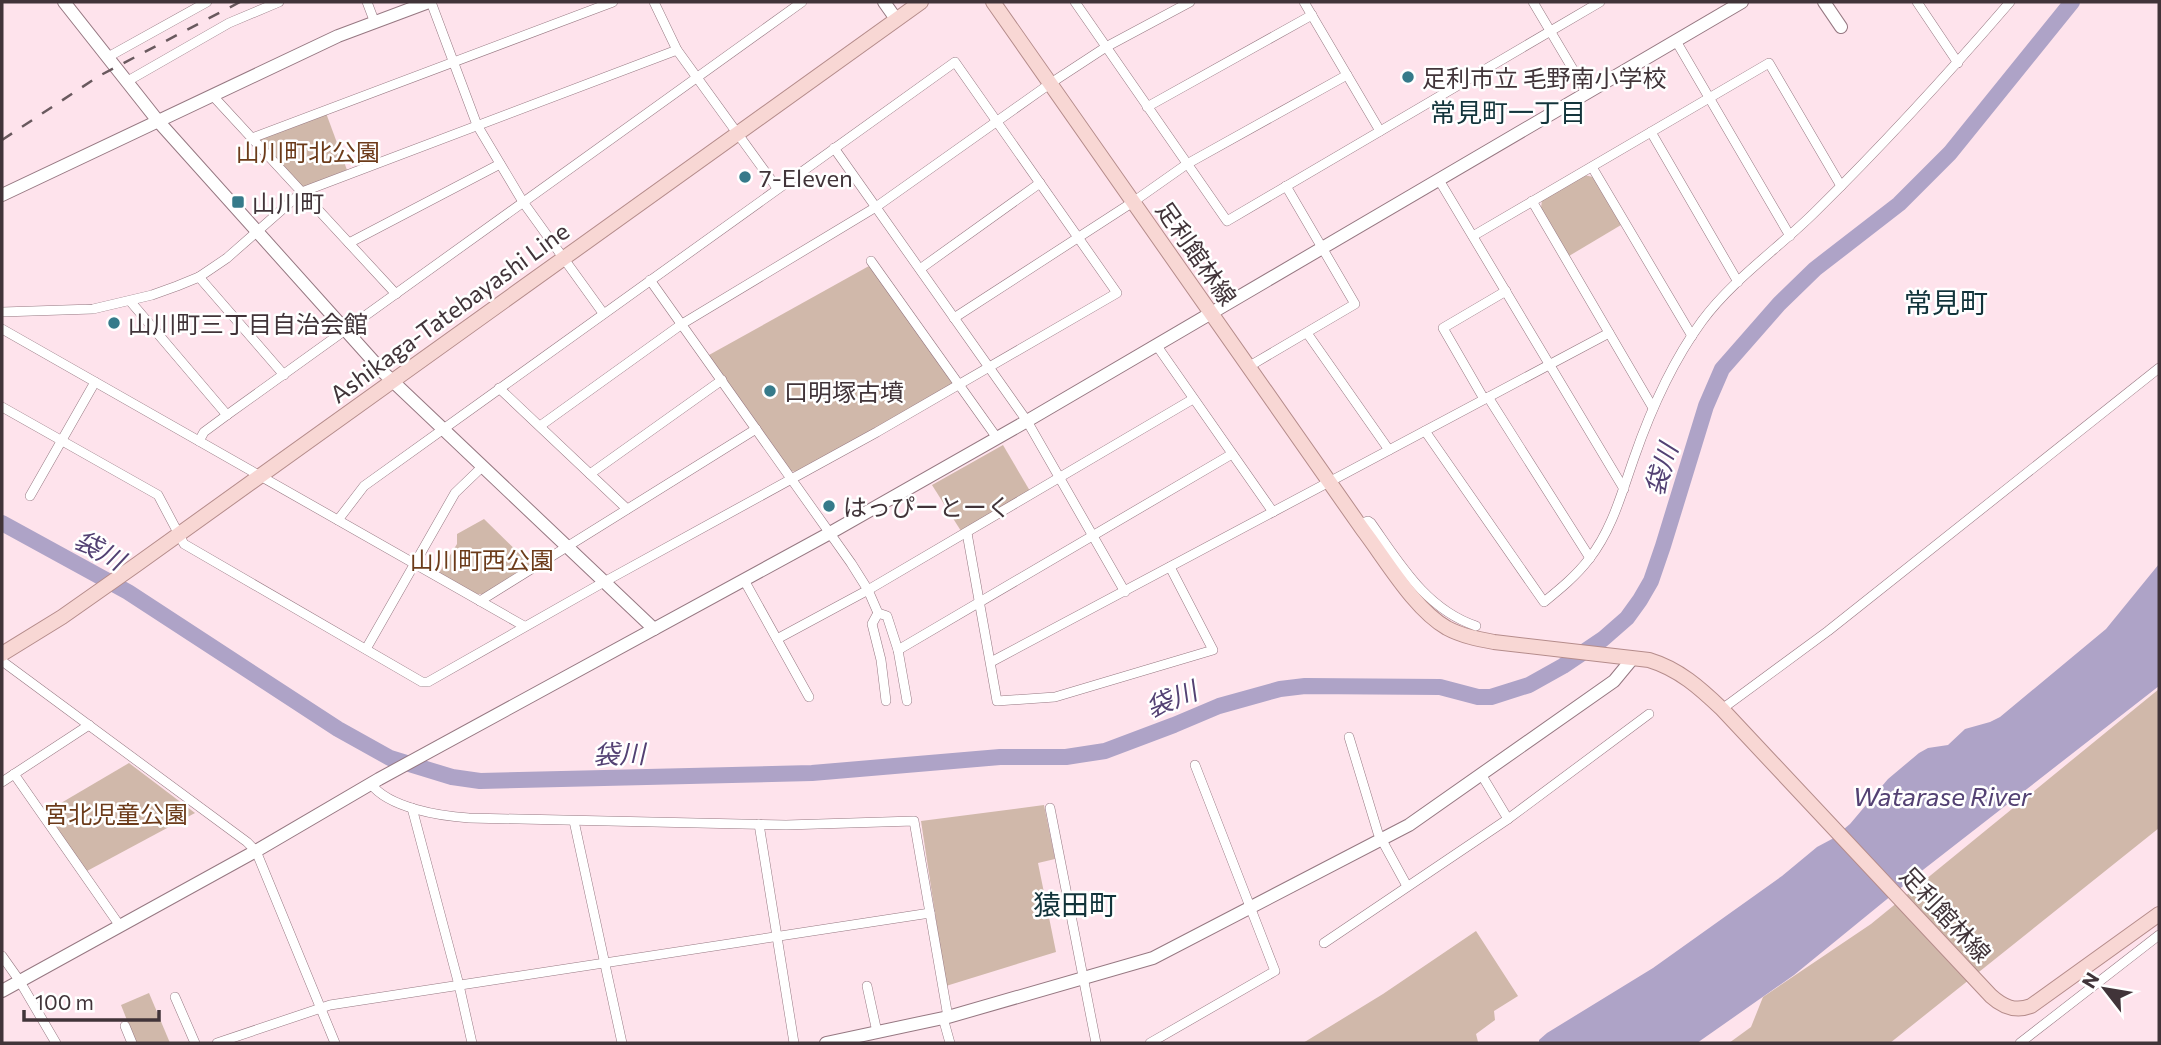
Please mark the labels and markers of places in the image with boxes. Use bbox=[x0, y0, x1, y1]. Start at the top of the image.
place label: 足利市立 毛野南小学校 bbox=[1422, 63, 1667, 92]
marker: 足利市立 毛野南小学校 bbox=[1400, 69, 1416, 85]
place label: 7-Eleven bbox=[759, 163, 853, 192]
marker: 7-Eleven bbox=[737, 169, 753, 185]
place label: 山川町 bbox=[252, 188, 324, 217]
marker: 山川町 bbox=[230, 194, 246, 210]
place label: 山川町三丁目自治会館 bbox=[128, 309, 368, 338]
marker: 山川町三丁目自治会館 bbox=[106, 315, 122, 331]
place label: 口明塚古墳 bbox=[784, 377, 904, 406]
marker: 口明塚古墳 bbox=[762, 383, 778, 399]
place label: はっぴーとーく bbox=[843, 492, 1011, 521]
marker: はっぴーとーく bbox=[821, 498, 837, 514]

